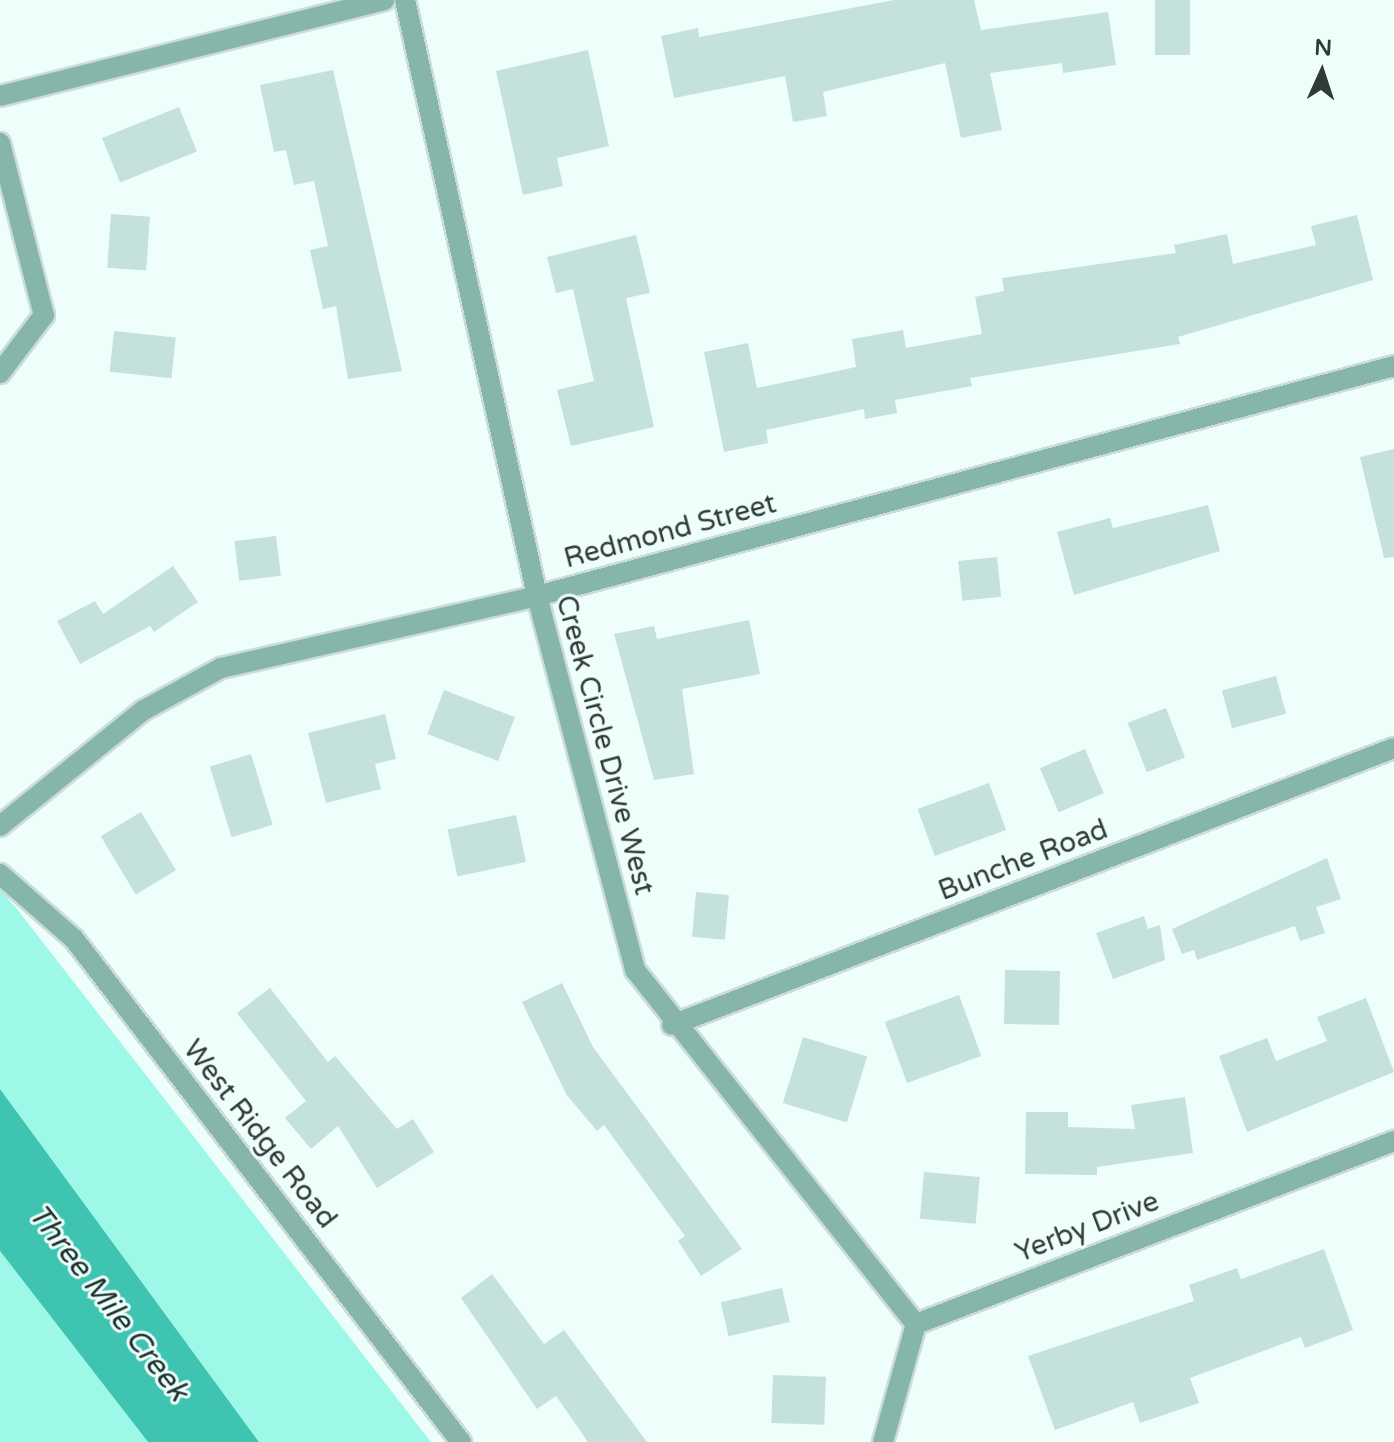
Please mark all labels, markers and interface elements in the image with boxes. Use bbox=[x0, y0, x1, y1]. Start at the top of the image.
north arrow bbox=[1282, 32, 1362, 112]
text: N bbox=[1314, 35, 1333, 61]
street label: Redmond Street bbox=[560, 487, 780, 575]
street label: Creek Circle Drive West bbox=[549, 592, 661, 898]
street label: Bunche Road bbox=[934, 812, 1112, 908]
street label: West Ridge Road bbox=[176, 1033, 344, 1235]
street label: Yerby Drive bbox=[1010, 1184, 1164, 1270]
water label: Three Mile Creek bbox=[20, 1198, 196, 1408]

